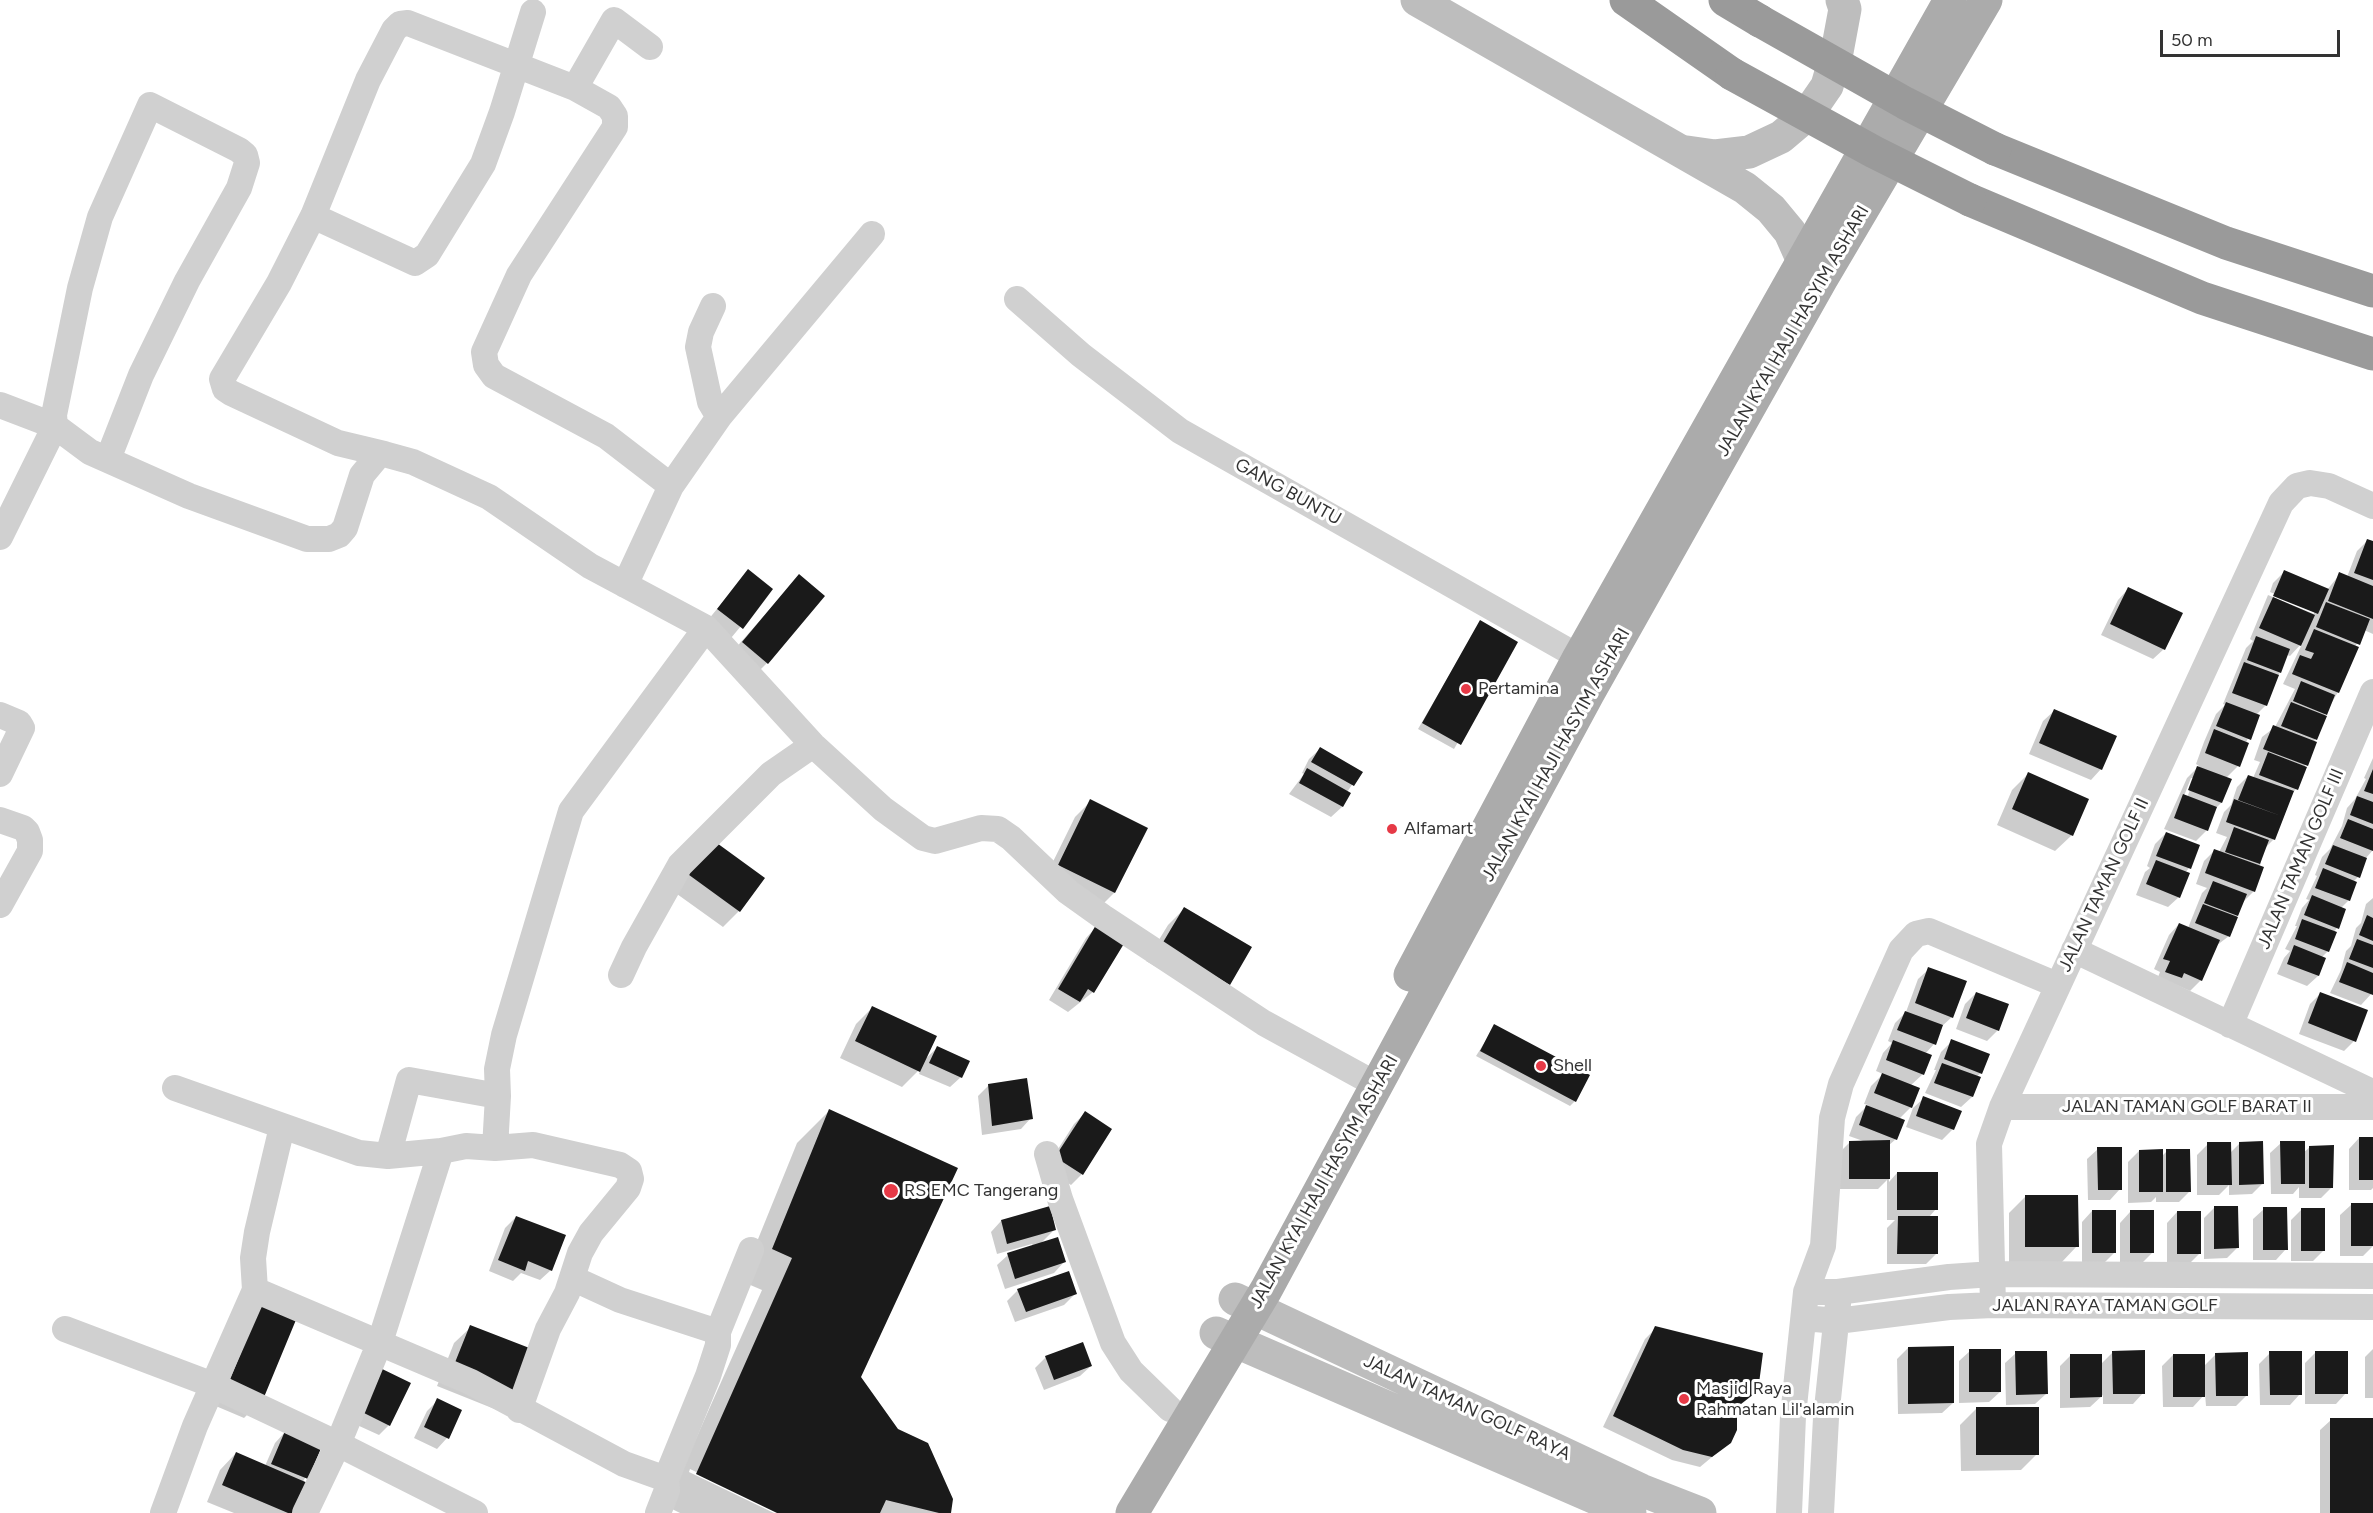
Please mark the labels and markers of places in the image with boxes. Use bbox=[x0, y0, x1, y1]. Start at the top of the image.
place label: Pertamina bbox=[1478, 678, 1559, 700]
marker: Pertamina bbox=[1459, 682, 1473, 696]
place label: Alfamart bbox=[1404, 818, 1473, 840]
marker: Alfamart bbox=[1385, 822, 1399, 836]
place label: Shell bbox=[1553, 1055, 1592, 1077]
marker: Shell bbox=[1534, 1059, 1548, 1073]
place label: RS EMC Tangerang bbox=[904, 1180, 1058, 1202]
marker: RS EMC Tangerang bbox=[882, 1182, 900, 1200]
place label: Masjid Raya Rahmatan Lil'alamin bbox=[1696, 1378, 1854, 1420]
marker: Masjid Raya Rahmatan Lil'alamin bbox=[1677, 1392, 1691, 1406]

